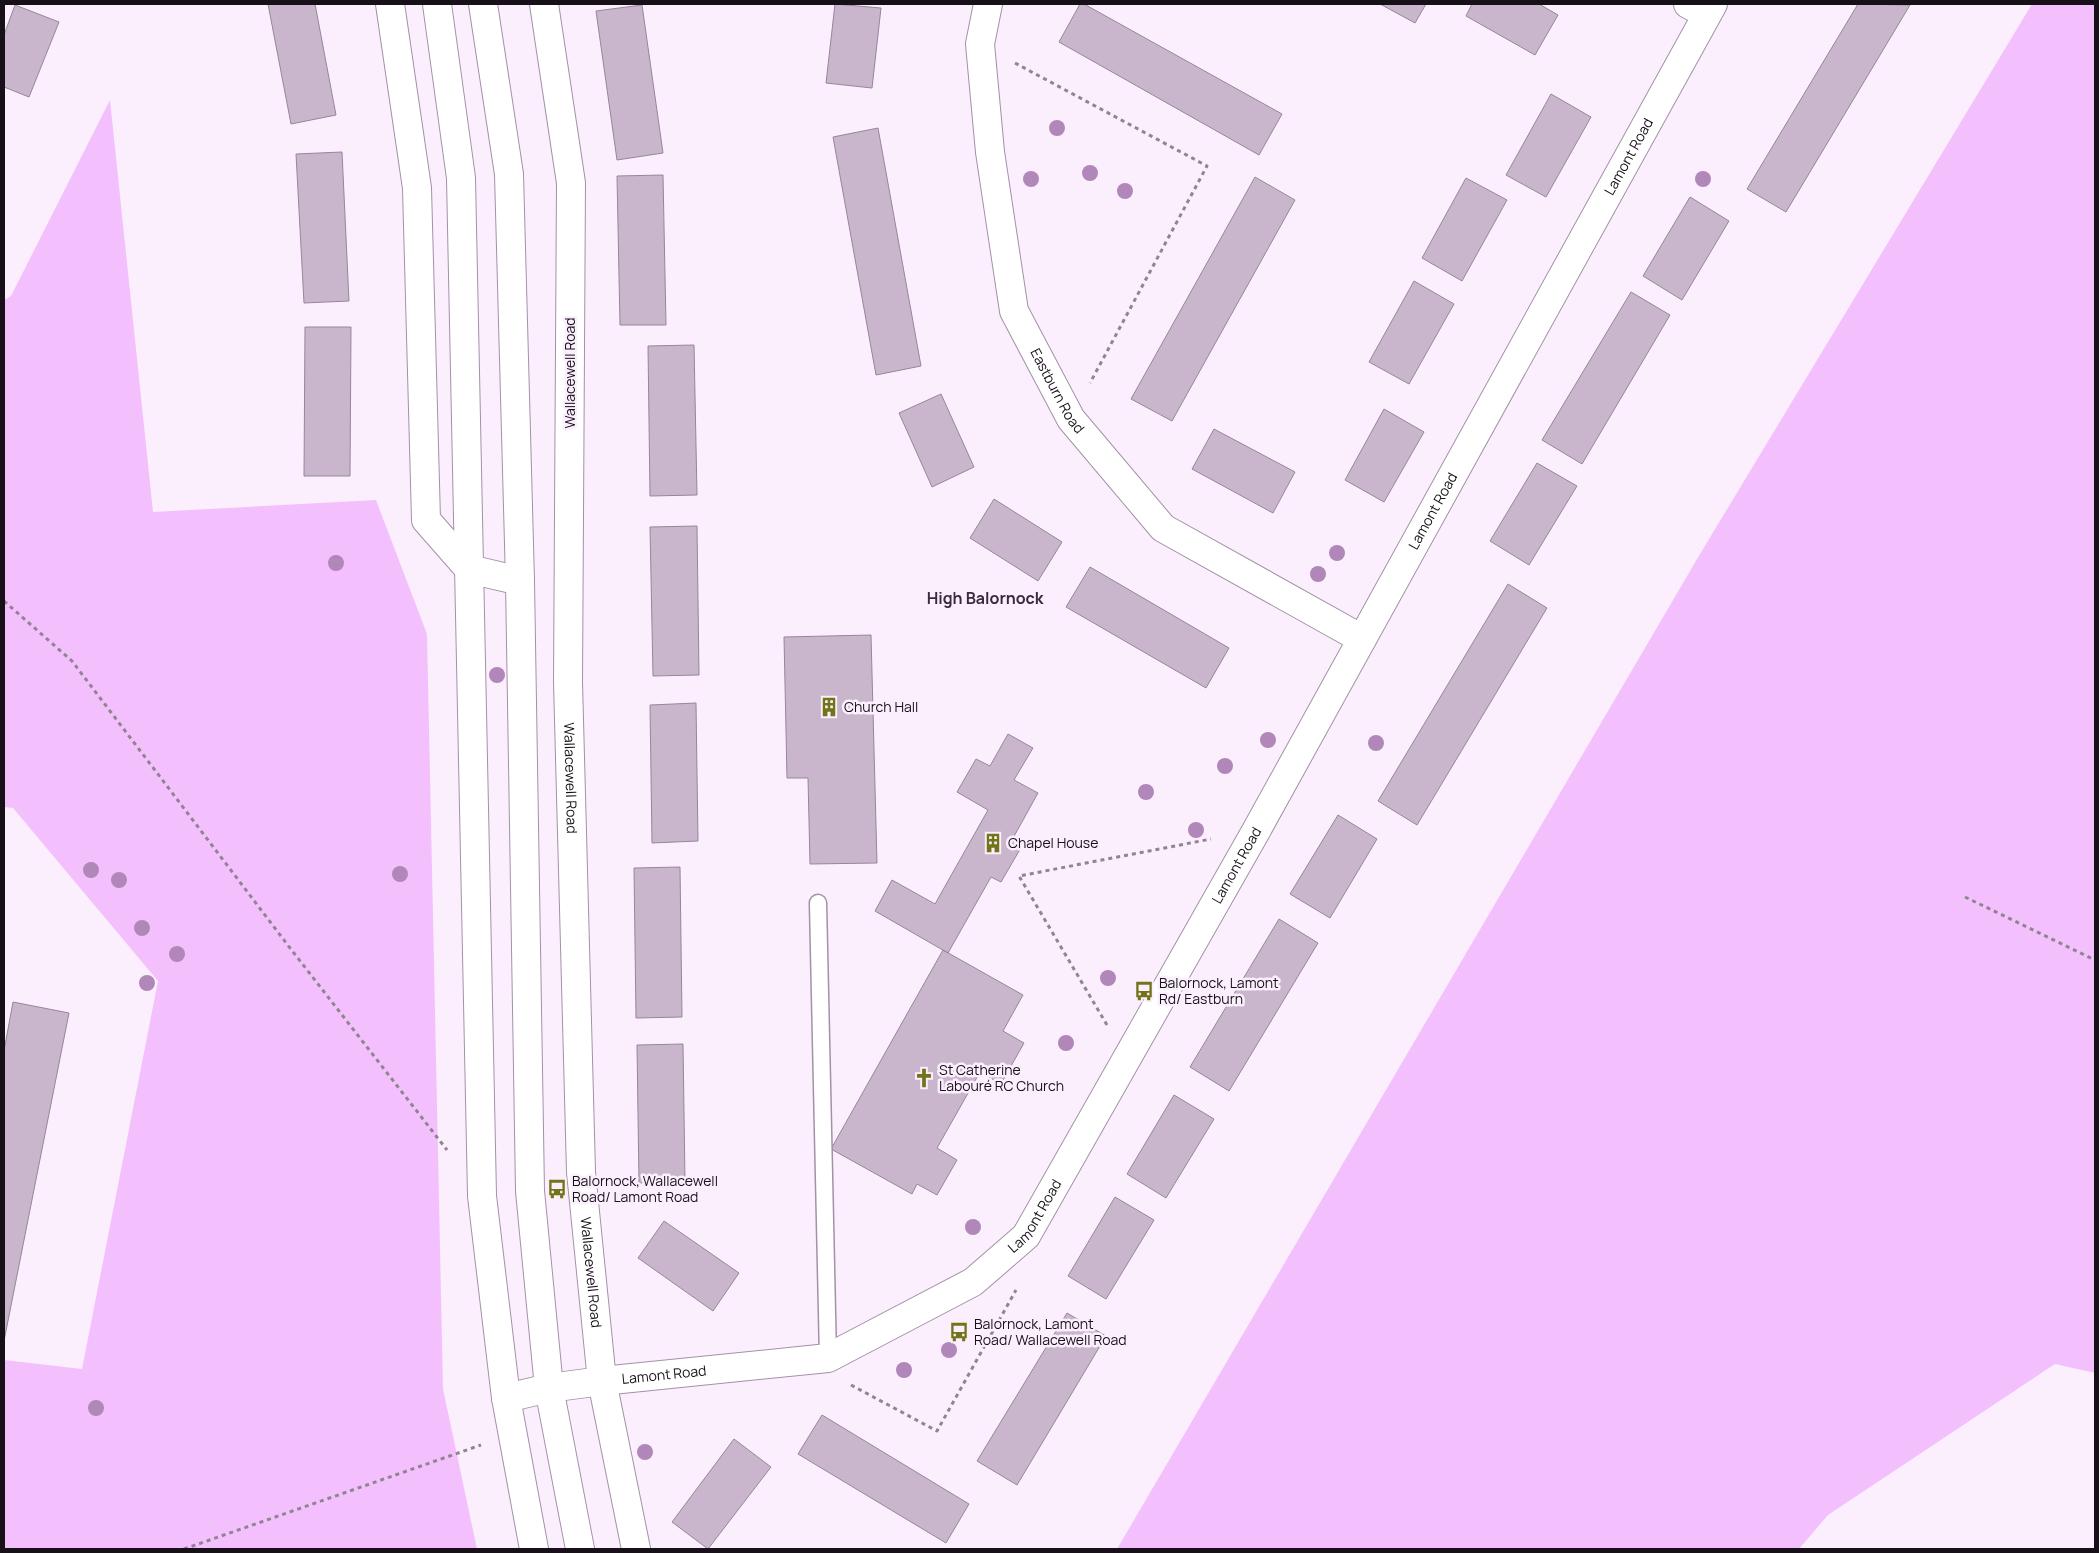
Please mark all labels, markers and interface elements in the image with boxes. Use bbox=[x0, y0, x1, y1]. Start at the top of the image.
street label: Lamont Road bbox=[1599, 115, 1657, 198]
street label: Wallacewell Road bbox=[560, 317, 579, 429]
street label: Eastburn Road bbox=[1026, 345, 1089, 437]
street label: Lamont Road bbox=[1404, 469, 1461, 553]
district label: High Balornock bbox=[927, 587, 1044, 609]
building icon: Church Hall bbox=[818, 696, 840, 718]
place label: Church Hall bbox=[844, 697, 918, 716]
street label: Wallacewell Road bbox=[560, 722, 582, 834]
street label: Lamont Road bbox=[1207, 823, 1265, 907]
building icon: Chapel House bbox=[982, 832, 1004, 854]
place label: Chapel House bbox=[1008, 833, 1098, 852]
place label: Balornock, Lamont Rd/ Eastburn bbox=[1159, 973, 1279, 1008]
bus stop icon: Balornock, Lamont Rd/ Eastburn bbox=[1133, 980, 1155, 1002]
place label: St Catherine Labouré RC Church bbox=[939, 1060, 1064, 1095]
church icon: St Catherine Labouré RC Church bbox=[913, 1067, 935, 1089]
place label: Balornock, Wallacewell Road/ Lamont Road bbox=[572, 1171, 718, 1206]
street label: Lamont Road bbox=[1003, 1176, 1065, 1257]
bus stop icon: Balornock, Wallacewell Road/ Lamont Road bbox=[546, 1178, 568, 1200]
street label: Wallacewell Road bbox=[577, 1216, 607, 1329]
place label: Balornock, Lamont Road/ Wallacewell Road bbox=[974, 1314, 1127, 1349]
bus stop icon: Balornock, Lamont Road/ Wallacewell Road bbox=[948, 1321, 970, 1343]
street label: Lamont Road bbox=[621, 1360, 707, 1388]

